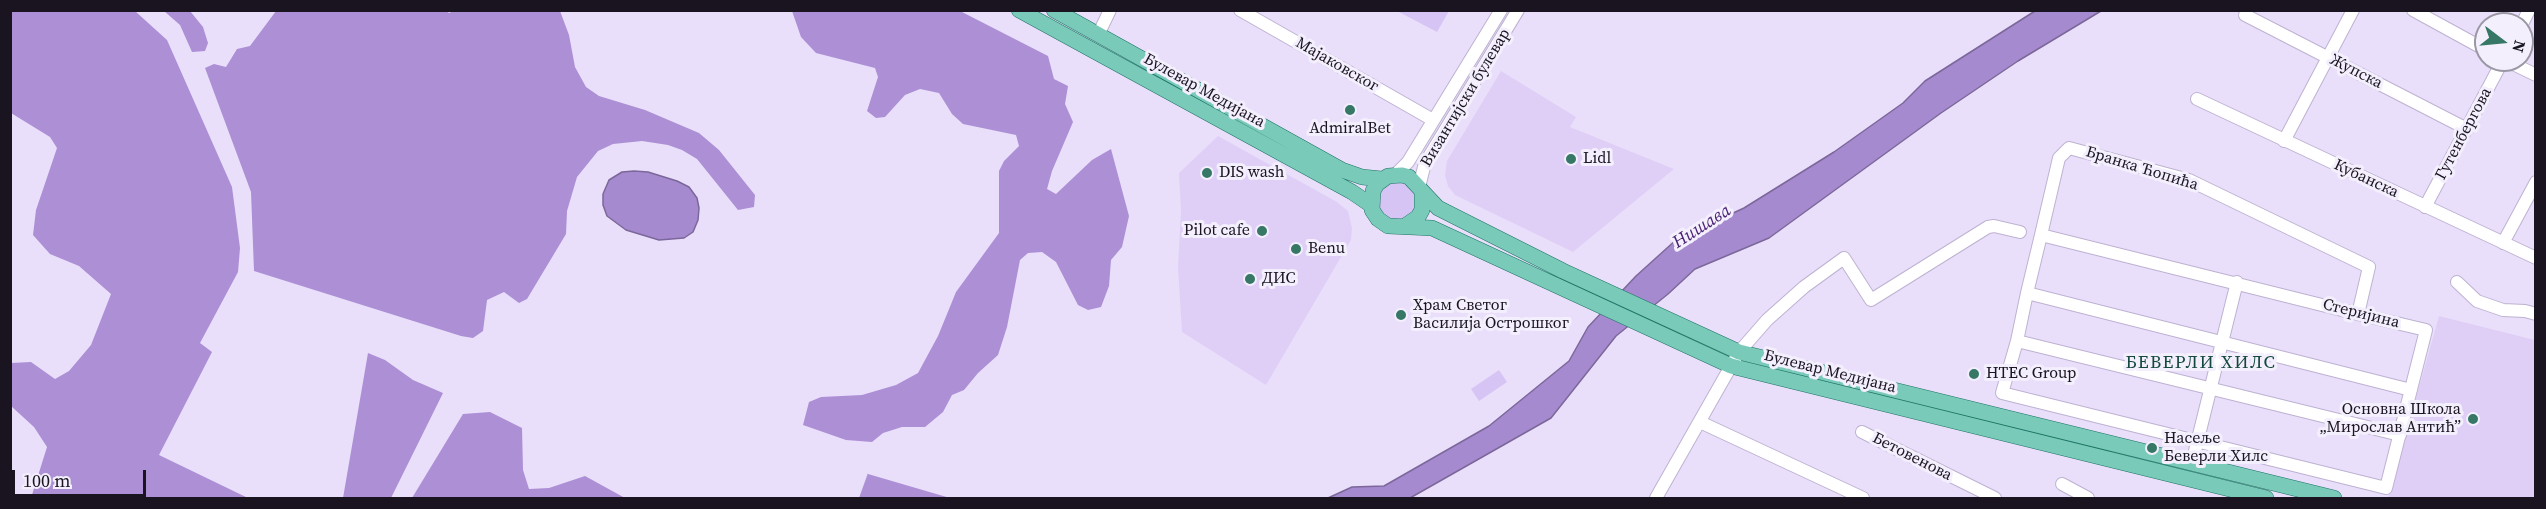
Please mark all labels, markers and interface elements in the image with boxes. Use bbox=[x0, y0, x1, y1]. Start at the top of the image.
north arrow bbox=[2474, 12, 2534, 72]
street label: Византијски булевар bbox=[1417, 25, 1515, 171]
street label: Мајаковског bbox=[1292, 34, 1382, 96]
text: N bbox=[2507, 38, 2532, 55]
street label: Булевар Медијана bbox=[1140, 50, 1268, 132]
street label: Жупска bbox=[2326, 51, 2386, 93]
street label: Гутенбергова bbox=[2432, 85, 2496, 183]
marker: AdmiralBet bbox=[1343, 103, 1357, 117]
place label: AdmiralBet bbox=[1309, 119, 1391, 139]
street label: Бранка Ћопића bbox=[2083, 143, 2201, 195]
place label: Lidl bbox=[1583, 149, 1611, 169]
marker: Lidl bbox=[1564, 152, 1578, 166]
street label: Кубанска bbox=[2331, 156, 2401, 202]
place label: DIS wash bbox=[1219, 163, 1284, 183]
marker: DIS wash bbox=[1200, 166, 1214, 180]
water label: Нишава bbox=[1669, 200, 1735, 254]
place label: Pilot cafe bbox=[1184, 221, 1250, 241]
marker: Pilot cafe bbox=[1255, 224, 1269, 238]
place label: Benu bbox=[1308, 239, 1345, 259]
marker: Benu bbox=[1289, 242, 1303, 256]
place label: ДИС bbox=[1262, 269, 1296, 289]
marker: ДИС bbox=[1243, 272, 1257, 286]
street label: Стеријина bbox=[2321, 295, 2401, 333]
place label: Храм Светог Василија Острошког bbox=[1413, 296, 1569, 334]
marker: Храм Светог Василија Острошког bbox=[1394, 308, 1408, 322]
street label: Булевар Медијана bbox=[1762, 346, 1898, 398]
district label: БЕВЕРЛИ ХИЛС bbox=[2126, 352, 2276, 374]
place label: HTEC Group bbox=[1986, 364, 2076, 384]
marker: HTEC Group bbox=[1967, 367, 1981, 381]
place label: Основна Школа „Мирослав Антић” bbox=[2320, 400, 2461, 438]
marker: Основна Школа „Мирослав Антић” bbox=[2466, 412, 2480, 426]
street label: Бетовенова bbox=[1869, 429, 1955, 485]
place label: Насеље Беверли Хилс bbox=[2164, 429, 2268, 467]
marker: Насеље Беверли Хилс bbox=[2145, 441, 2159, 455]
scale bar bbox=[15, 458, 148, 496]
text: 100 m bbox=[23, 468, 70, 493]

